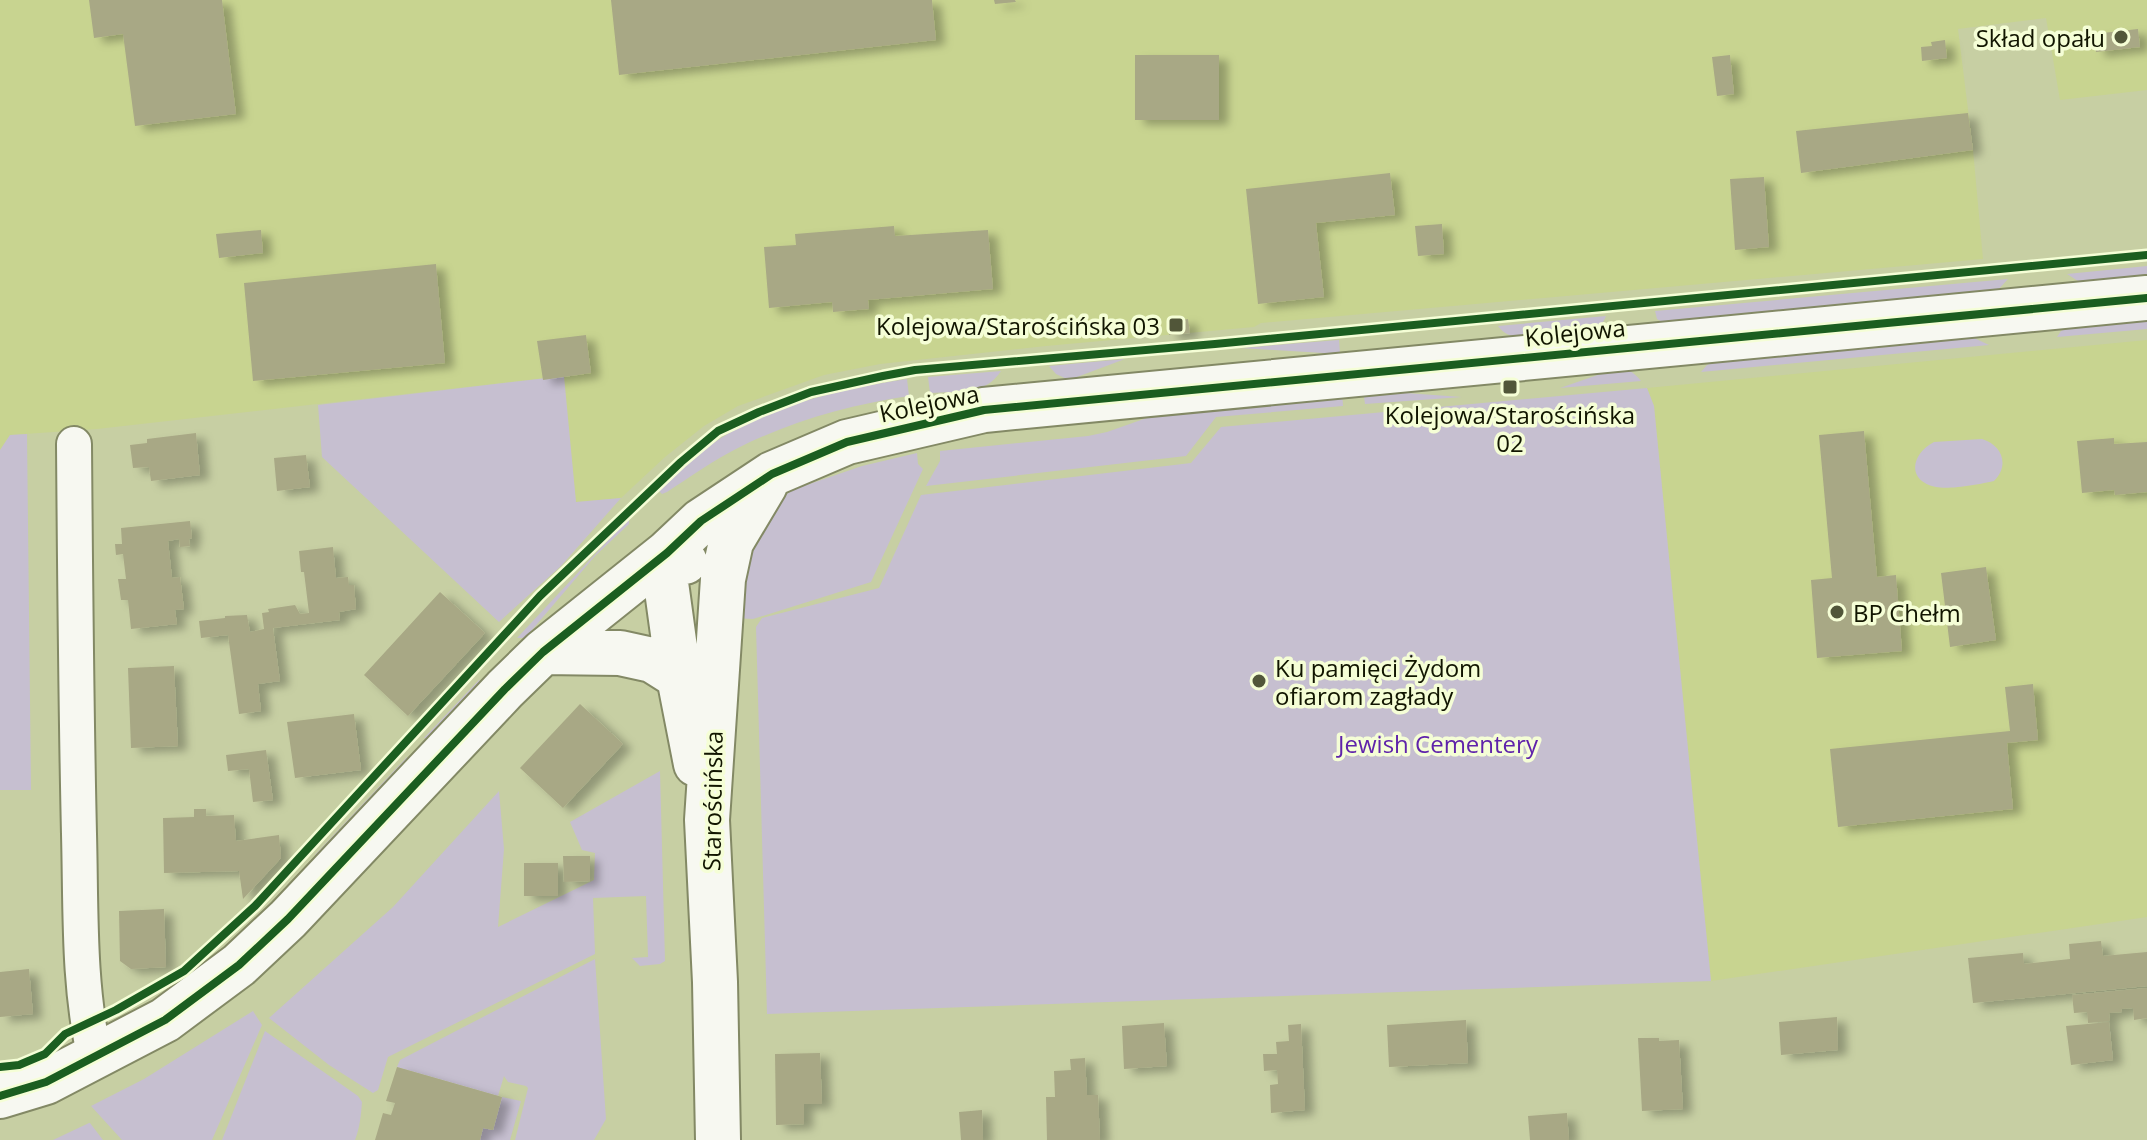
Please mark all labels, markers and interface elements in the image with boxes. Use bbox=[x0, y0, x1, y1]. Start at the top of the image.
place label: Skład opału bbox=[1976, 21, 2105, 54]
marker: Skład opału bbox=[2112, 28, 2130, 46]
place label: Kolejowa/Starościńska 03 bbox=[876, 309, 1160, 342]
street label: Kolejowa bbox=[1523, 310, 1627, 354]
marker: Kolejowa/Starościńska 03 bbox=[1167, 316, 1185, 334]
street label: Kolejowa bbox=[876, 376, 982, 430]
marker: Kolejowa/Starościńska 02 bbox=[1501, 378, 1519, 396]
place label: Kolejowa/Starościńska 02 bbox=[1385, 398, 1635, 459]
place label: BP Chełm bbox=[1853, 596, 1961, 629]
marker: BP Chełm bbox=[1828, 603, 1846, 621]
place label: Ku pamięci Żydom ofiarom zagłady bbox=[1275, 651, 1481, 712]
marker: Ku pamięci Żydom ofiarom zagłady bbox=[1250, 672, 1268, 690]
park label: Jewish Cementery bbox=[1336, 727, 1539, 760]
street label: Starościńska bbox=[694, 731, 730, 871]

